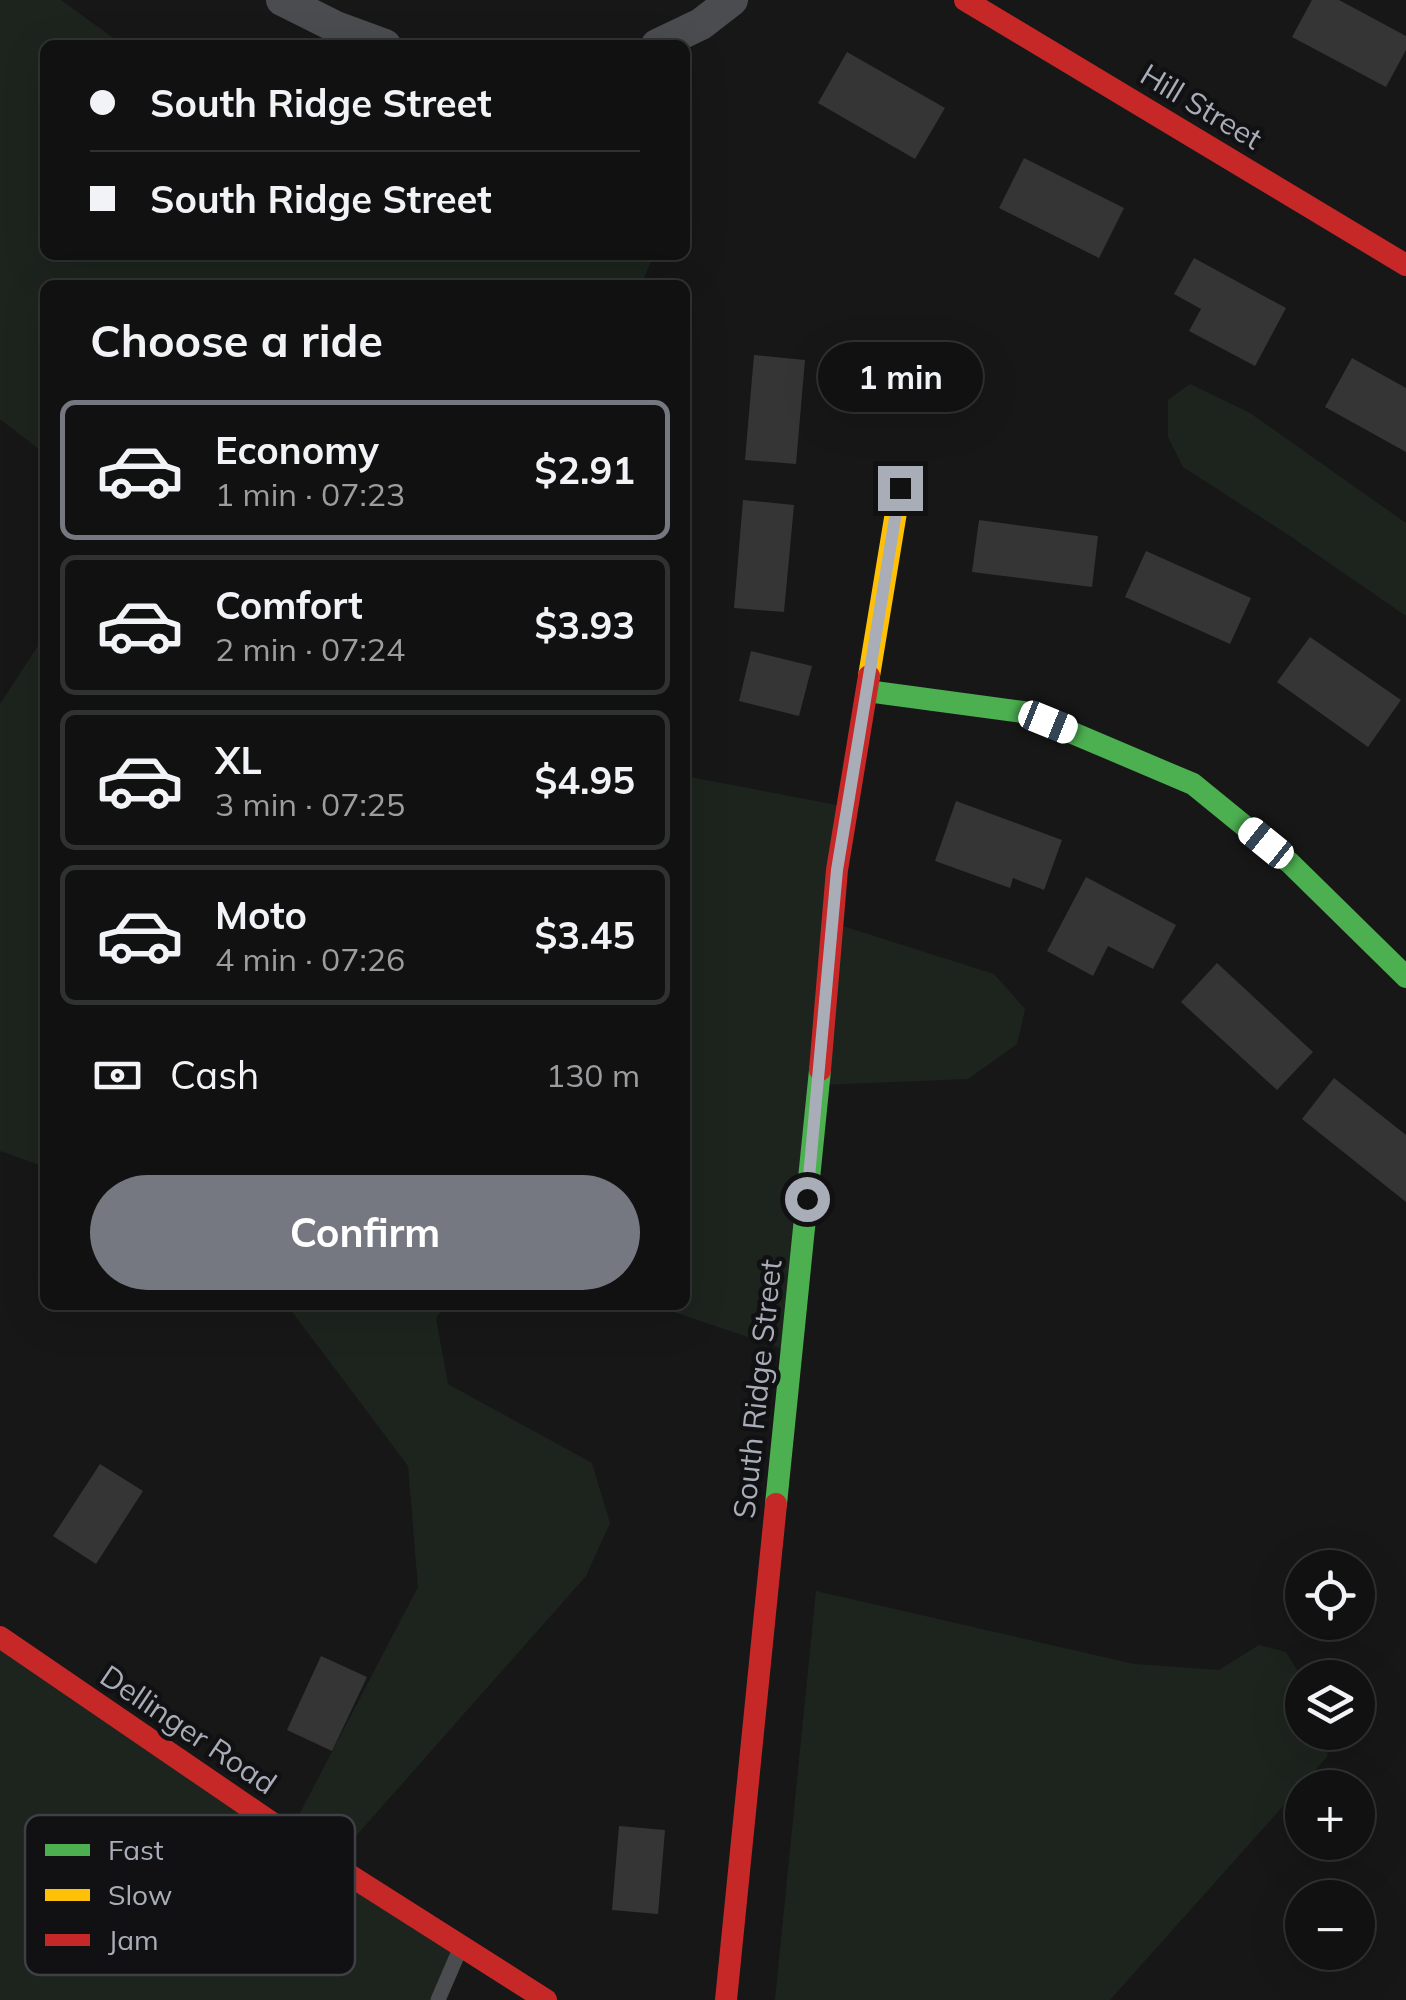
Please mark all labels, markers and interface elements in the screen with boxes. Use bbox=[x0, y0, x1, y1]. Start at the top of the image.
street label: Hill Street bbox=[1134, 55, 1269, 157]
text: South Ridge Street bbox=[150, 79, 492, 127]
text: South Ridge Street bbox=[150, 175, 492, 223]
text: Choose a ride bbox=[90, 312, 383, 368]
callout: 1 min bbox=[818, 343, 982, 413]
text: 1 min bbox=[858, 357, 943, 397]
icon: car bbox=[95, 425, 185, 515]
text: Economy bbox=[215, 426, 379, 474]
text: $2.91 bbox=[534, 446, 635, 494]
route end bbox=[878, 466, 923, 511]
text: 1 min · 07:23 bbox=[215, 474, 405, 514]
icon: car bbox=[95, 580, 185, 670]
text: Comfort bbox=[215, 581, 363, 629]
text: $3.93 bbox=[534, 601, 635, 649]
text: 2 min · 07:24 bbox=[215, 629, 405, 669]
car bbox=[1015, 697, 1081, 747]
icon: car bbox=[95, 735, 185, 825]
text: XL bbox=[215, 736, 262, 784]
text: $4.95 bbox=[534, 756, 635, 804]
text: 3 min · 07:25 bbox=[215, 784, 405, 824]
car bbox=[1233, 812, 1299, 874]
icon: car bbox=[95, 890, 185, 980]
text: Moto bbox=[215, 891, 307, 939]
text: $3.45 bbox=[534, 911, 635, 959]
text: 4 min · 07:26 bbox=[215, 939, 405, 979]
icon: cash bbox=[90, 1048, 145, 1103]
text: Cash bbox=[170, 1051, 259, 1099]
text: 130 m bbox=[546, 1055, 640, 1095]
button: Confirm bbox=[90, 1175, 640, 1290]
route start bbox=[785, 1177, 830, 1222]
street label: South Ridge Street bbox=[725, 1258, 789, 1520]
map controls bbox=[1285, 1550, 1375, 1970]
button: locate bbox=[1285, 1550, 1375, 1640]
street label: Dellinger Road bbox=[93, 1656, 284, 1802]
button: layers bbox=[1285, 1660, 1375, 1750]
button: + bbox=[1285, 1770, 1375, 1860]
legend bbox=[25, 1815, 355, 1975]
text: Fast bbox=[108, 1832, 164, 1867]
text: Slow bbox=[108, 1877, 172, 1912]
button: − bbox=[1285, 1880, 1375, 1970]
text: Jam bbox=[108, 1922, 159, 1957]

